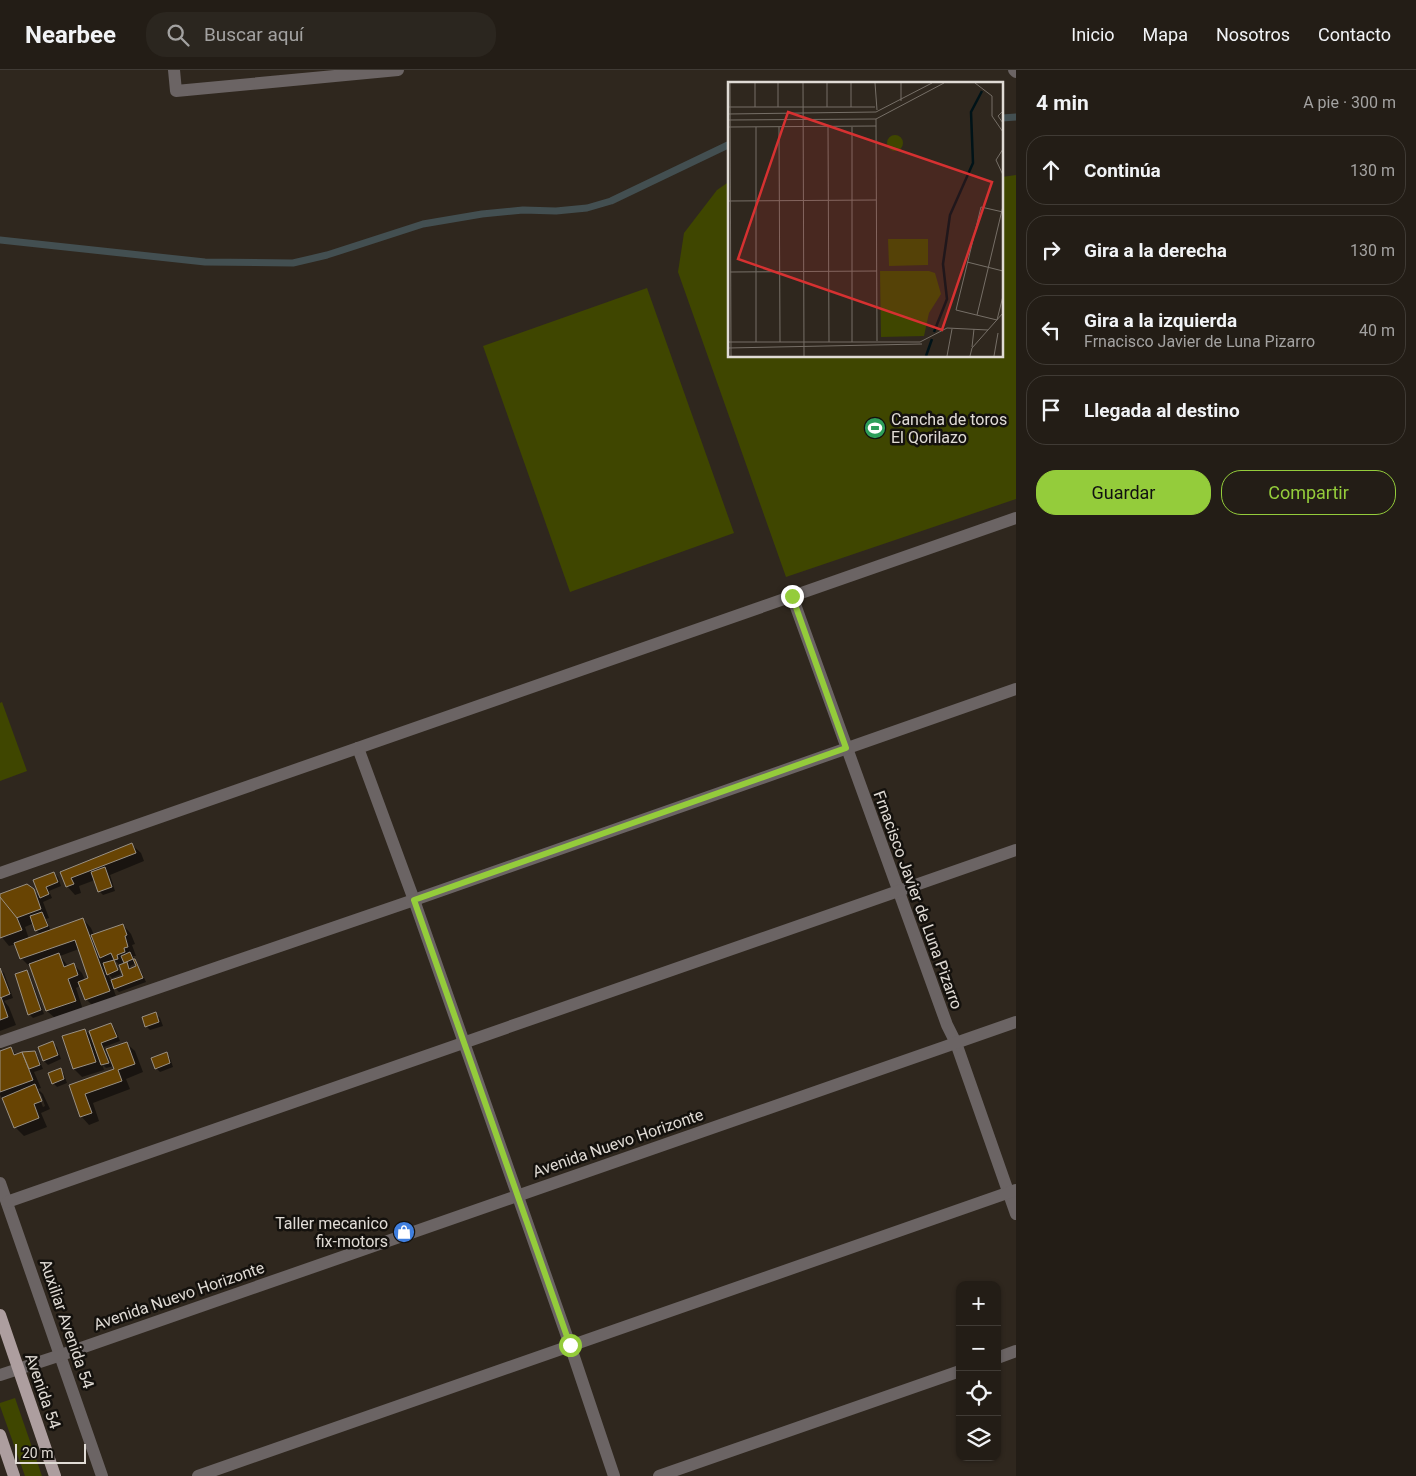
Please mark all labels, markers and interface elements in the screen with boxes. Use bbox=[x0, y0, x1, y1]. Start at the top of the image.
search box bbox=[146, 12, 496, 57]
text: Nearbee bbox=[25, 21, 116, 49]
icon: search bbox=[164, 21, 192, 49]
text: Buscar aquí bbox=[204, 23, 304, 46]
text: Inicio bbox=[1071, 24, 1115, 45]
text: Mapa bbox=[1143, 24, 1188, 45]
text: Nosotros bbox=[1216, 24, 1290, 45]
text: Contacto bbox=[1318, 24, 1391, 45]
inset map bbox=[728, 82, 1004, 358]
text: 4 min bbox=[1036, 91, 1089, 115]
text: A pie · 300 m bbox=[1303, 93, 1396, 112]
icon: ahead bbox=[1037, 156, 1065, 184]
text: Continúa bbox=[1084, 159, 1161, 182]
text: 130 m bbox=[1350, 161, 1395, 180]
icon: right bbox=[1037, 236, 1065, 264]
text: Gira a la derecha bbox=[1084, 239, 1227, 262]
text: 130 m bbox=[1350, 241, 1395, 260]
text: Gira a la izquierda bbox=[1084, 309, 1237, 332]
icon: left bbox=[1037, 316, 1065, 344]
text: 40 m bbox=[1359, 321, 1395, 340]
text: Frnacisco Javier de Luna Pizarro bbox=[1084, 332, 1315, 351]
icon: arrive bbox=[1037, 396, 1065, 424]
text: Llegada al destino bbox=[1084, 399, 1240, 422]
place label: Cancha de toros El Qorilazo bbox=[891, 410, 1007, 447]
sports icon: Cancha de toros El Qorilazo bbox=[863, 416, 887, 440]
button: Guardar bbox=[1036, 470, 1211, 515]
button: Compartir bbox=[1221, 470, 1396, 515]
route end bbox=[781, 585, 804, 608]
street label: Frnacisco Javier de Luna Pizarro bbox=[870, 788, 966, 1012]
street label: Avenida Nuevo Horizonte bbox=[530, 1105, 706, 1181]
place label: Taller mecanico fix-motors bbox=[275, 1214, 388, 1251]
shop icon: Taller mecanico fix-motors bbox=[392, 1220, 416, 1244]
street label: Auxiliar Avenida 54 bbox=[36, 1257, 98, 1391]
street label: Avenida Nuevo Horizonte bbox=[91, 1258, 267, 1334]
map controls bbox=[956, 1281, 1001, 1461]
button: + bbox=[956, 1281, 1001, 1326]
button: − bbox=[956, 1326, 1001, 1371]
route start bbox=[559, 1334, 582, 1357]
street label: Avenida 54 bbox=[21, 1351, 65, 1431]
button: locate bbox=[956, 1371, 1001, 1416]
button: layers bbox=[956, 1416, 1001, 1461]
scale bar bbox=[15, 1441, 86, 1464]
text: 20 m bbox=[22, 1445, 54, 1461]

